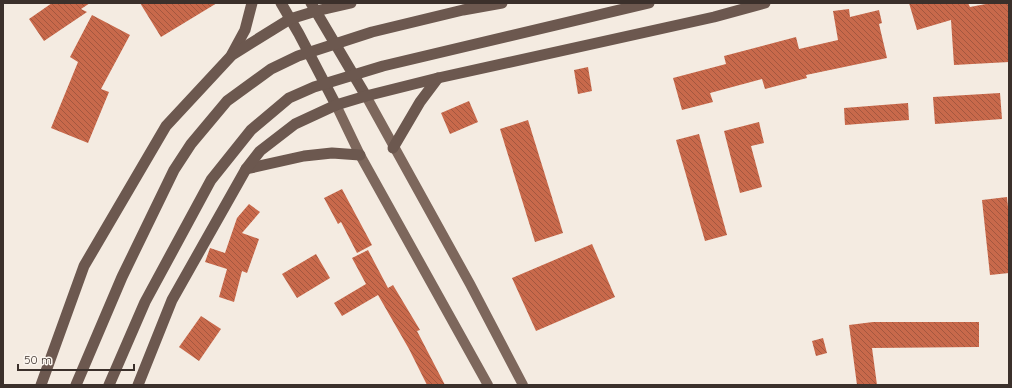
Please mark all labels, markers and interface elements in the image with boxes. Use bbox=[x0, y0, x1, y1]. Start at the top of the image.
scale bar bbox=[18, 346, 134, 372]
text: 50 m bbox=[24, 352, 52, 367]

